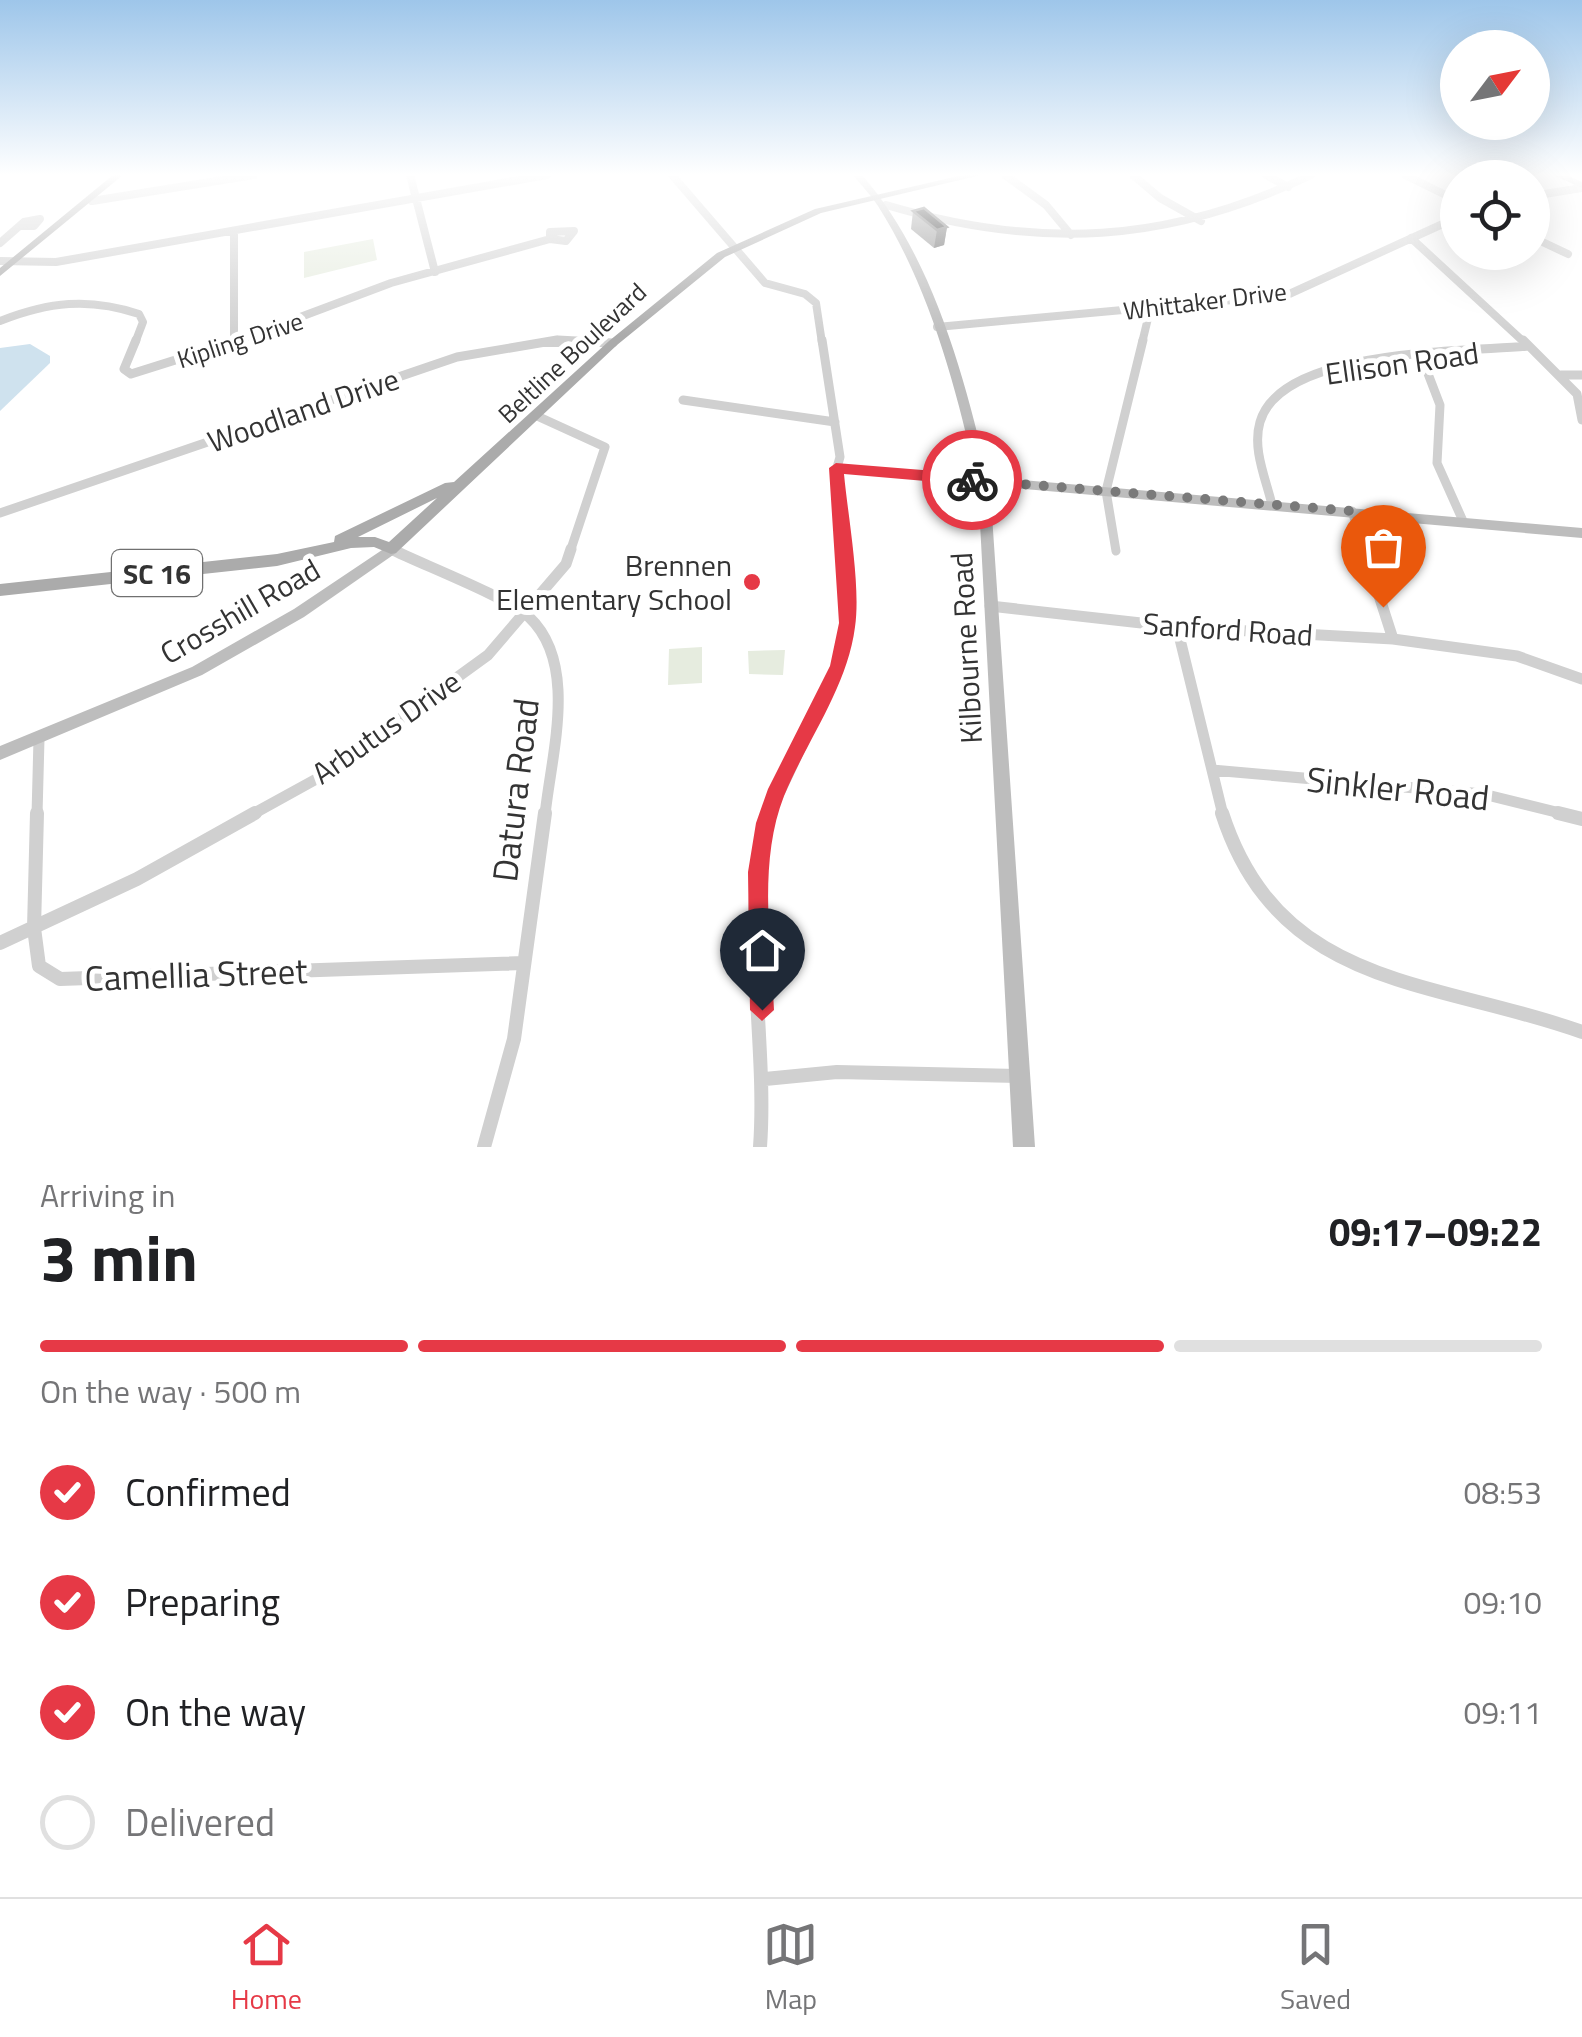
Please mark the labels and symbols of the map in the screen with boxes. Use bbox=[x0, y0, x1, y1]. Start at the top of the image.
north arrow bbox=[1440, 30, 1550, 140]
street label: Whittaker Drive bbox=[1121, 272, 1289, 330]
street label: Beltline Boulevard bbox=[489, 274, 655, 432]
street label: Kipling Drive bbox=[172, 302, 308, 378]
street label: Ellison Road bbox=[1322, 329, 1482, 397]
street label: Woodland Drive bbox=[201, 356, 405, 464]
courier bbox=[922, 430, 1022, 530]
pin bbox=[1341, 505, 1426, 608]
place label: Brennen Elementary School bbox=[496, 542, 732, 622]
street label: Crosshill Road bbox=[151, 547, 329, 675]
road number: SC 16 bbox=[112, 550, 202, 596]
street label: Kilbourne Road bbox=[938, 551, 994, 745]
marker: Brennen Elementary School bbox=[741, 571, 763, 593]
street label: Sanford Road bbox=[1141, 600, 1315, 658]
street label: Arbutus Drive bbox=[302, 659, 470, 795]
street label: Datura Road bbox=[477, 695, 553, 885]
street label: Sinkler Road bbox=[1304, 752, 1492, 824]
pin bbox=[720, 908, 805, 1011]
street label: Camellia Street bbox=[84, 943, 308, 1005]

